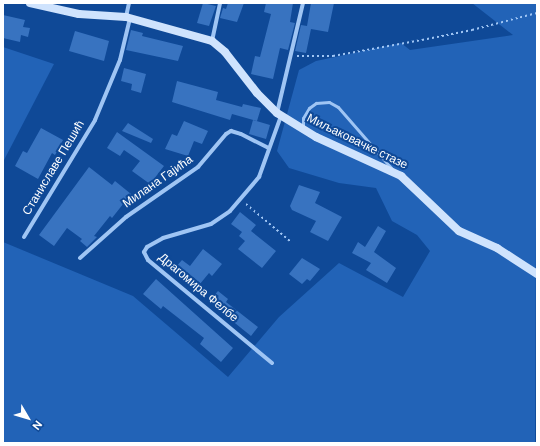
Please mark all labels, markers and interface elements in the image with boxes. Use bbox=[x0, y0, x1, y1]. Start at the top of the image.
street label: Миљаковачке стазе bbox=[304, 111, 410, 173]
street label: Станиславе Пешић bbox=[20, 118, 88, 218]
street label: Милана Гајића bbox=[120, 153, 196, 211]
street label: Драгомира Фелбе bbox=[155, 250, 241, 326]
north arrow bbox=[8, 398, 48, 438]
text: N bbox=[29, 418, 45, 433]

